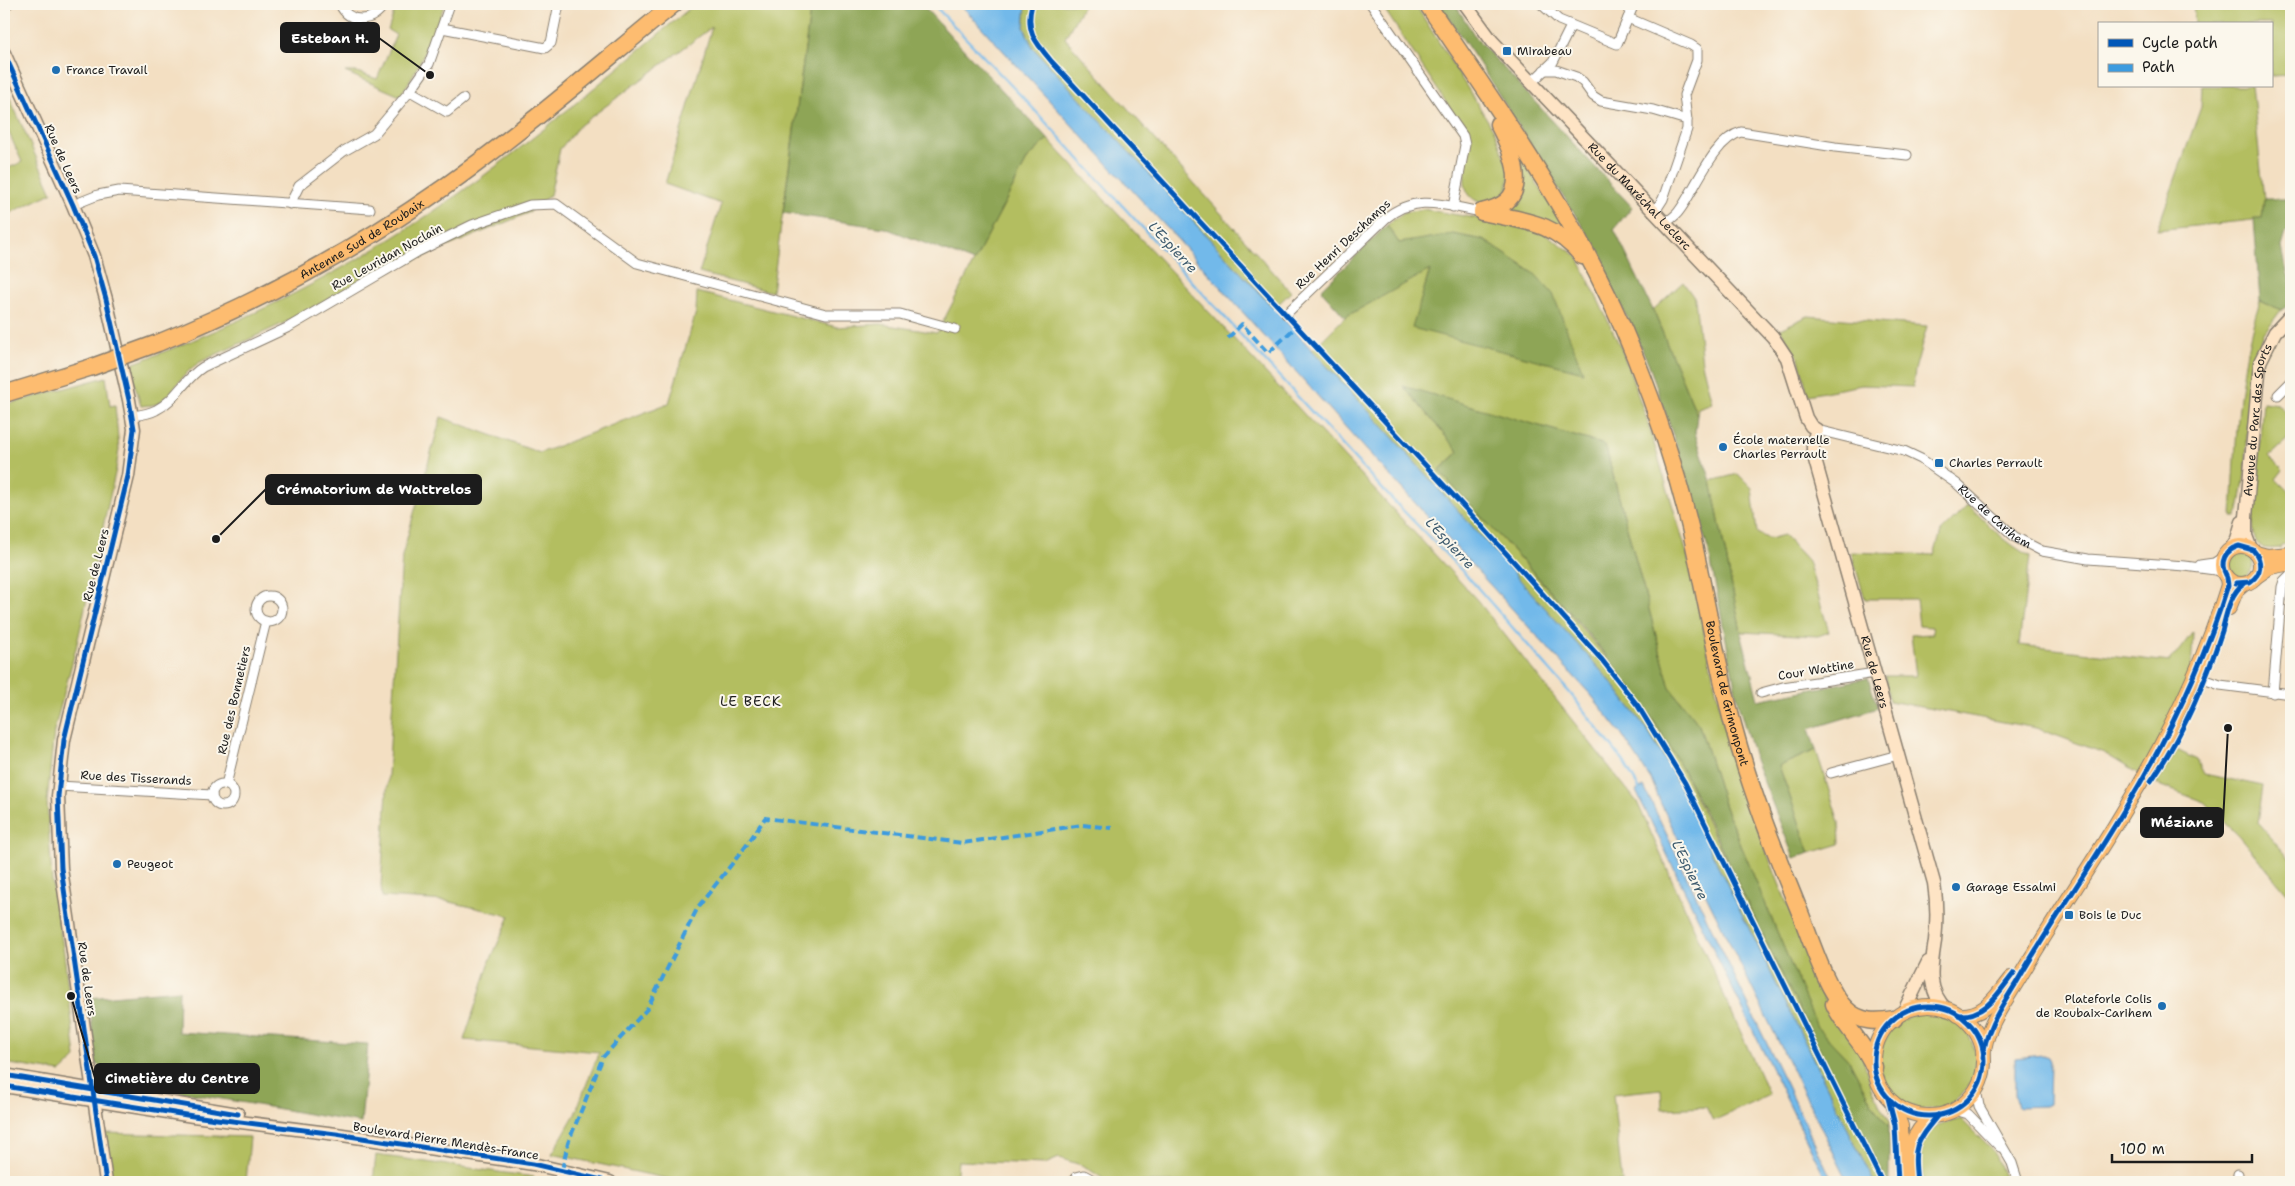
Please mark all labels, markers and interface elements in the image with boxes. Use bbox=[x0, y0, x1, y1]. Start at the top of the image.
legend bbox=[2098, 22, 2272, 88]
callout: Esteban H. bbox=[281, 23, 379, 52]
text: Esteban H. bbox=[291, 29, 369, 47]
text: Cycle path bbox=[2142, 33, 2218, 53]
place label: Mirabeau bbox=[1517, 43, 1572, 59]
marker: Mirabeau bbox=[1501, 45, 1513, 57]
text: Path bbox=[2142, 57, 2175, 77]
place label: France Travail bbox=[66, 62, 148, 78]
marker: France Travail bbox=[50, 64, 62, 76]
street label: Rue de Leers bbox=[40, 122, 86, 196]
street label: Rue du Maréchal Leclerc bbox=[1584, 139, 1695, 254]
street label: Antenne Sud de Roubaix bbox=[297, 195, 427, 283]
street label: Rue Henri Deschamps bbox=[1292, 196, 1394, 292]
water label: L'Espierre bbox=[1144, 217, 1202, 277]
street label: Rue Leuridan Noclain bbox=[329, 220, 445, 294]
street label: Avenue du Parc des Sports bbox=[2240, 341, 2276, 497]
place label: École maternelle Charles Perrault bbox=[1733, 432, 1830, 462]
marker: École maternelle Charles Perrault bbox=[1717, 441, 1729, 453]
place label: Charles Perrault bbox=[1949, 455, 2043, 471]
marker: Charles Perrault bbox=[1933, 457, 1945, 469]
callout: Crématorium de Wattrelos bbox=[266, 475, 481, 504]
text: Crématorium de Wattrelos bbox=[277, 480, 471, 498]
street label: Rue de Carihem bbox=[1955, 481, 2034, 552]
water label: L'Espierre bbox=[1421, 513, 1479, 573]
street label: Rue de Leers bbox=[79, 527, 113, 603]
street label: Boulevard de Grimonpont bbox=[1702, 619, 1753, 768]
street label: Rue de Leers bbox=[1857, 634, 1892, 710]
street label: Rue des Bonnetiers bbox=[214, 644, 254, 756]
street label: Cour Wattine bbox=[1777, 656, 1855, 684]
district label: LE BECK bbox=[720, 692, 782, 710]
street label: Rue des Tisserands bbox=[80, 767, 192, 789]
callout: Méziane bbox=[2141, 808, 2223, 837]
text: Méziane bbox=[2151, 813, 2213, 831]
water label: L'Espierre bbox=[1668, 837, 1712, 903]
place label: Peugeot bbox=[127, 856, 173, 872]
marker: Peugeot bbox=[111, 858, 123, 870]
place label: Garage Essalmi bbox=[1966, 879, 2056, 895]
marker: Garage Essalmi bbox=[1950, 881, 1962, 893]
place label: Bois le Duc bbox=[2079, 907, 2142, 923]
marker: Bois le Duc bbox=[2063, 909, 2075, 921]
street label: Rue de Leers bbox=[74, 941, 100, 1017]
place label: Plateforle Colis de Roubaix-Carihem bbox=[2036, 991, 2152, 1021]
marker: Plateforle Colis de Roubaix-Carihem bbox=[2156, 1000, 2168, 1012]
callout: Cimetière du Centre bbox=[95, 1064, 259, 1093]
text: Cimetière du Centre bbox=[105, 1069, 249, 1087]
street label: Boulevard Pierre Mendès-France bbox=[352, 1118, 540, 1164]
scale bar bbox=[2112, 1131, 2252, 1163]
text: 100 m bbox=[2120, 1139, 2165, 1159]

